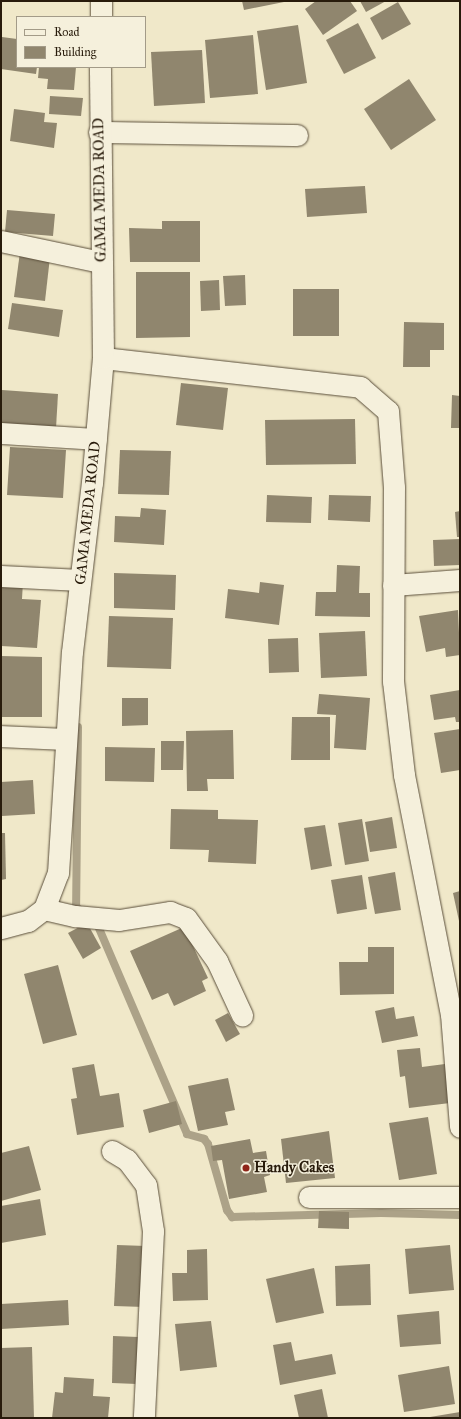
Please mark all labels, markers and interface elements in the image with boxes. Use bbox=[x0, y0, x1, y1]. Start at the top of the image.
legend bbox=[16, 16, 146, 68]
text: Road bbox=[54, 25, 80, 39]
text: Building bbox=[54, 45, 96, 59]
street label: GAMA MEDA ROAD bbox=[90, 118, 110, 262]
street label: GAMA MEDA ROAD bbox=[72, 440, 104, 586]
place label: Handy Cakes bbox=[254, 1159, 334, 1177]
marker: Handy Cakes bbox=[241, 1163, 251, 1173]

